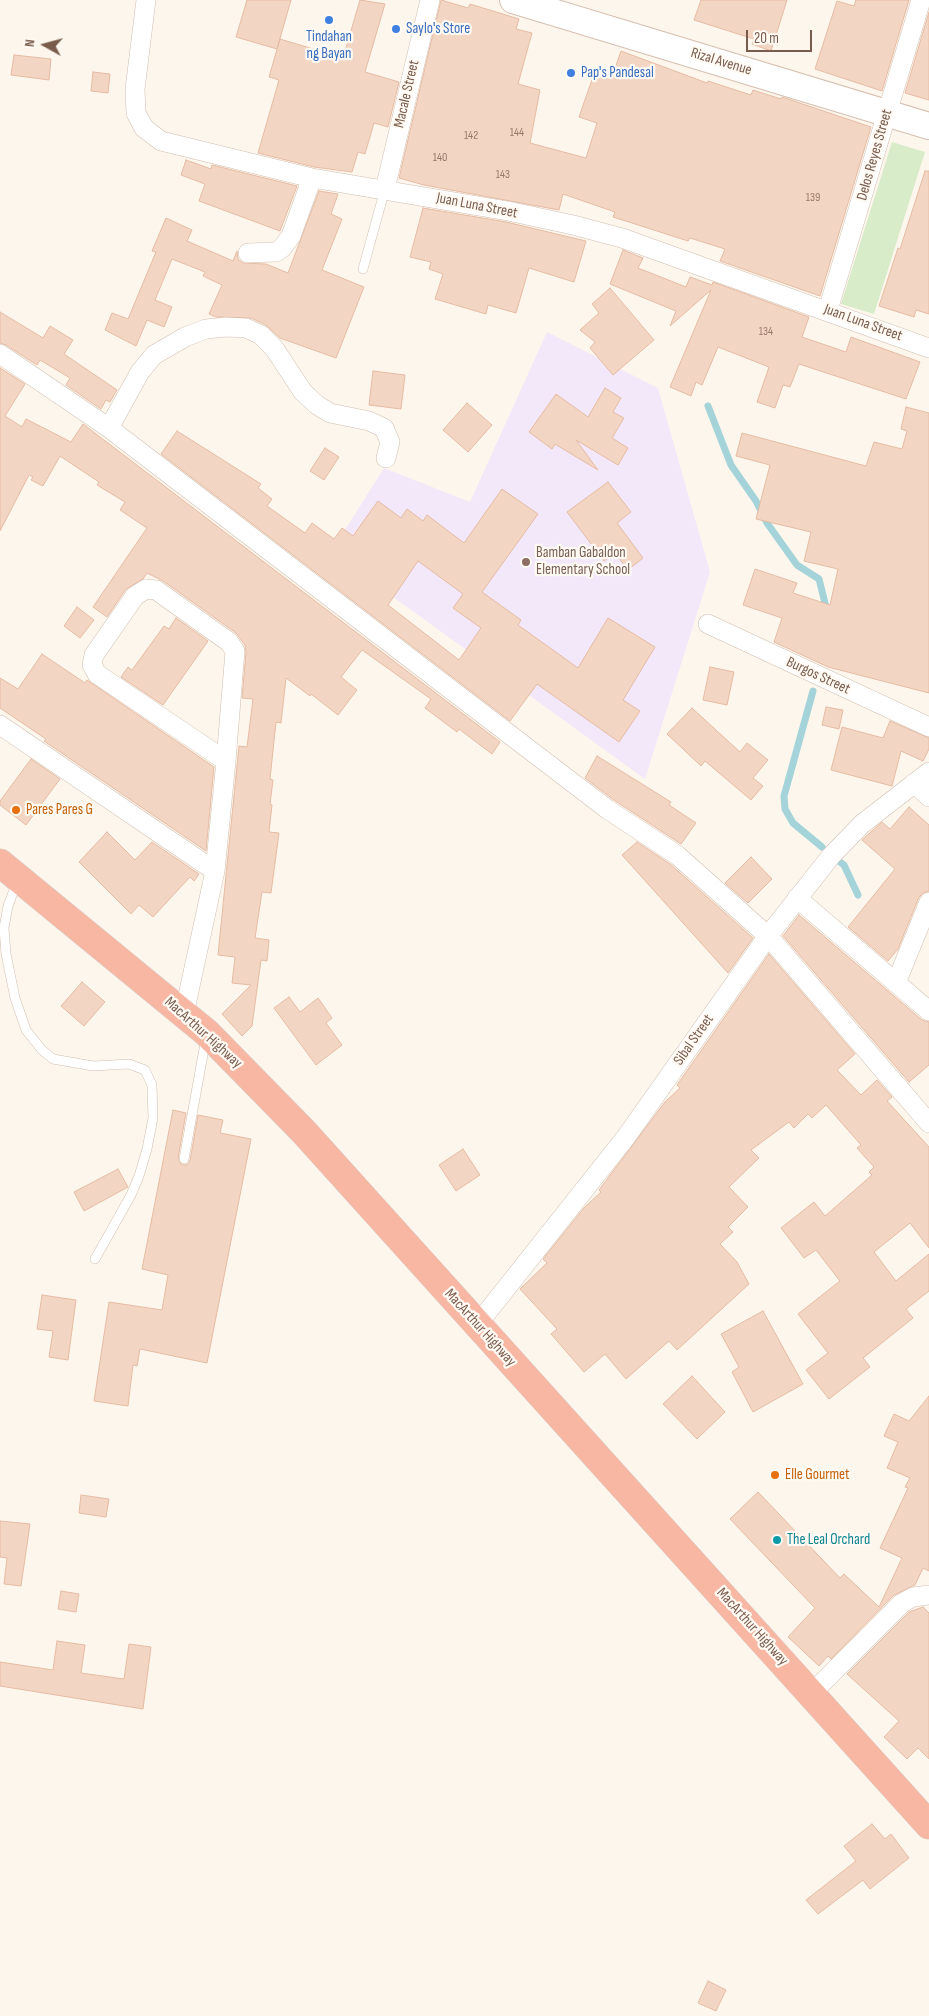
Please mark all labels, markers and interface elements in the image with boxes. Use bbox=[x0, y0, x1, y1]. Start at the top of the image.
marker: Tindahan ng Bayan bbox=[323, 14, 335, 26]
north arrow bbox=[20, 20, 70, 70]
place label: Saylo's Store bbox=[406, 20, 470, 38]
scale bar bbox=[749, 20, 815, 52]
marker: Saylo's Store bbox=[390, 23, 402, 35]
place label: Tindahan ng Bayan bbox=[306, 28, 352, 63]
text: 20 m bbox=[754, 29, 779, 48]
text: N bbox=[21, 38, 39, 48]
street label: Rizal Avenue bbox=[688, 44, 754, 80]
street label: Macale Street bbox=[390, 58, 424, 130]
place label: Pap's Pandesal bbox=[581, 64, 654, 82]
marker: Pap's Pandesal bbox=[565, 67, 577, 79]
street label: Delos Reyes Street bbox=[853, 107, 897, 203]
house number: 144 bbox=[510, 126, 524, 140]
house number: 142 bbox=[464, 129, 478, 143]
house number: 140 bbox=[433, 151, 447, 165]
house number: 143 bbox=[496, 168, 510, 182]
street label: Juan Luna Street bbox=[435, 189, 519, 223]
house number: 139 bbox=[806, 191, 820, 205]
street label: Juan Luna Street bbox=[821, 301, 905, 345]
house number: 134 bbox=[759, 325, 773, 339]
place label: Bamban Gabaldon Elementary School bbox=[536, 544, 630, 579]
marker: Bamban Gabaldon Elementary School bbox=[520, 556, 532, 568]
street label: Burgos Street bbox=[783, 653, 853, 699]
place label: Pares Pares G bbox=[26, 801, 93, 819]
marker: Pares Pares G bbox=[10, 804, 22, 816]
street label: MacArthur Highway bbox=[160, 993, 246, 1073]
street label: Sibal Street bbox=[670, 1011, 718, 1069]
street label: MacArthur Highway bbox=[440, 1285, 520, 1371]
place label: Elle Gourmet bbox=[785, 1466, 850, 1484]
marker: Elle Gourmet bbox=[769, 1469, 781, 1481]
place label: The Leal Orchard bbox=[787, 1531, 870, 1549]
marker: The Leal Orchard bbox=[771, 1534, 783, 1546]
street label: MacArthur Highway bbox=[712, 1584, 792, 1670]

